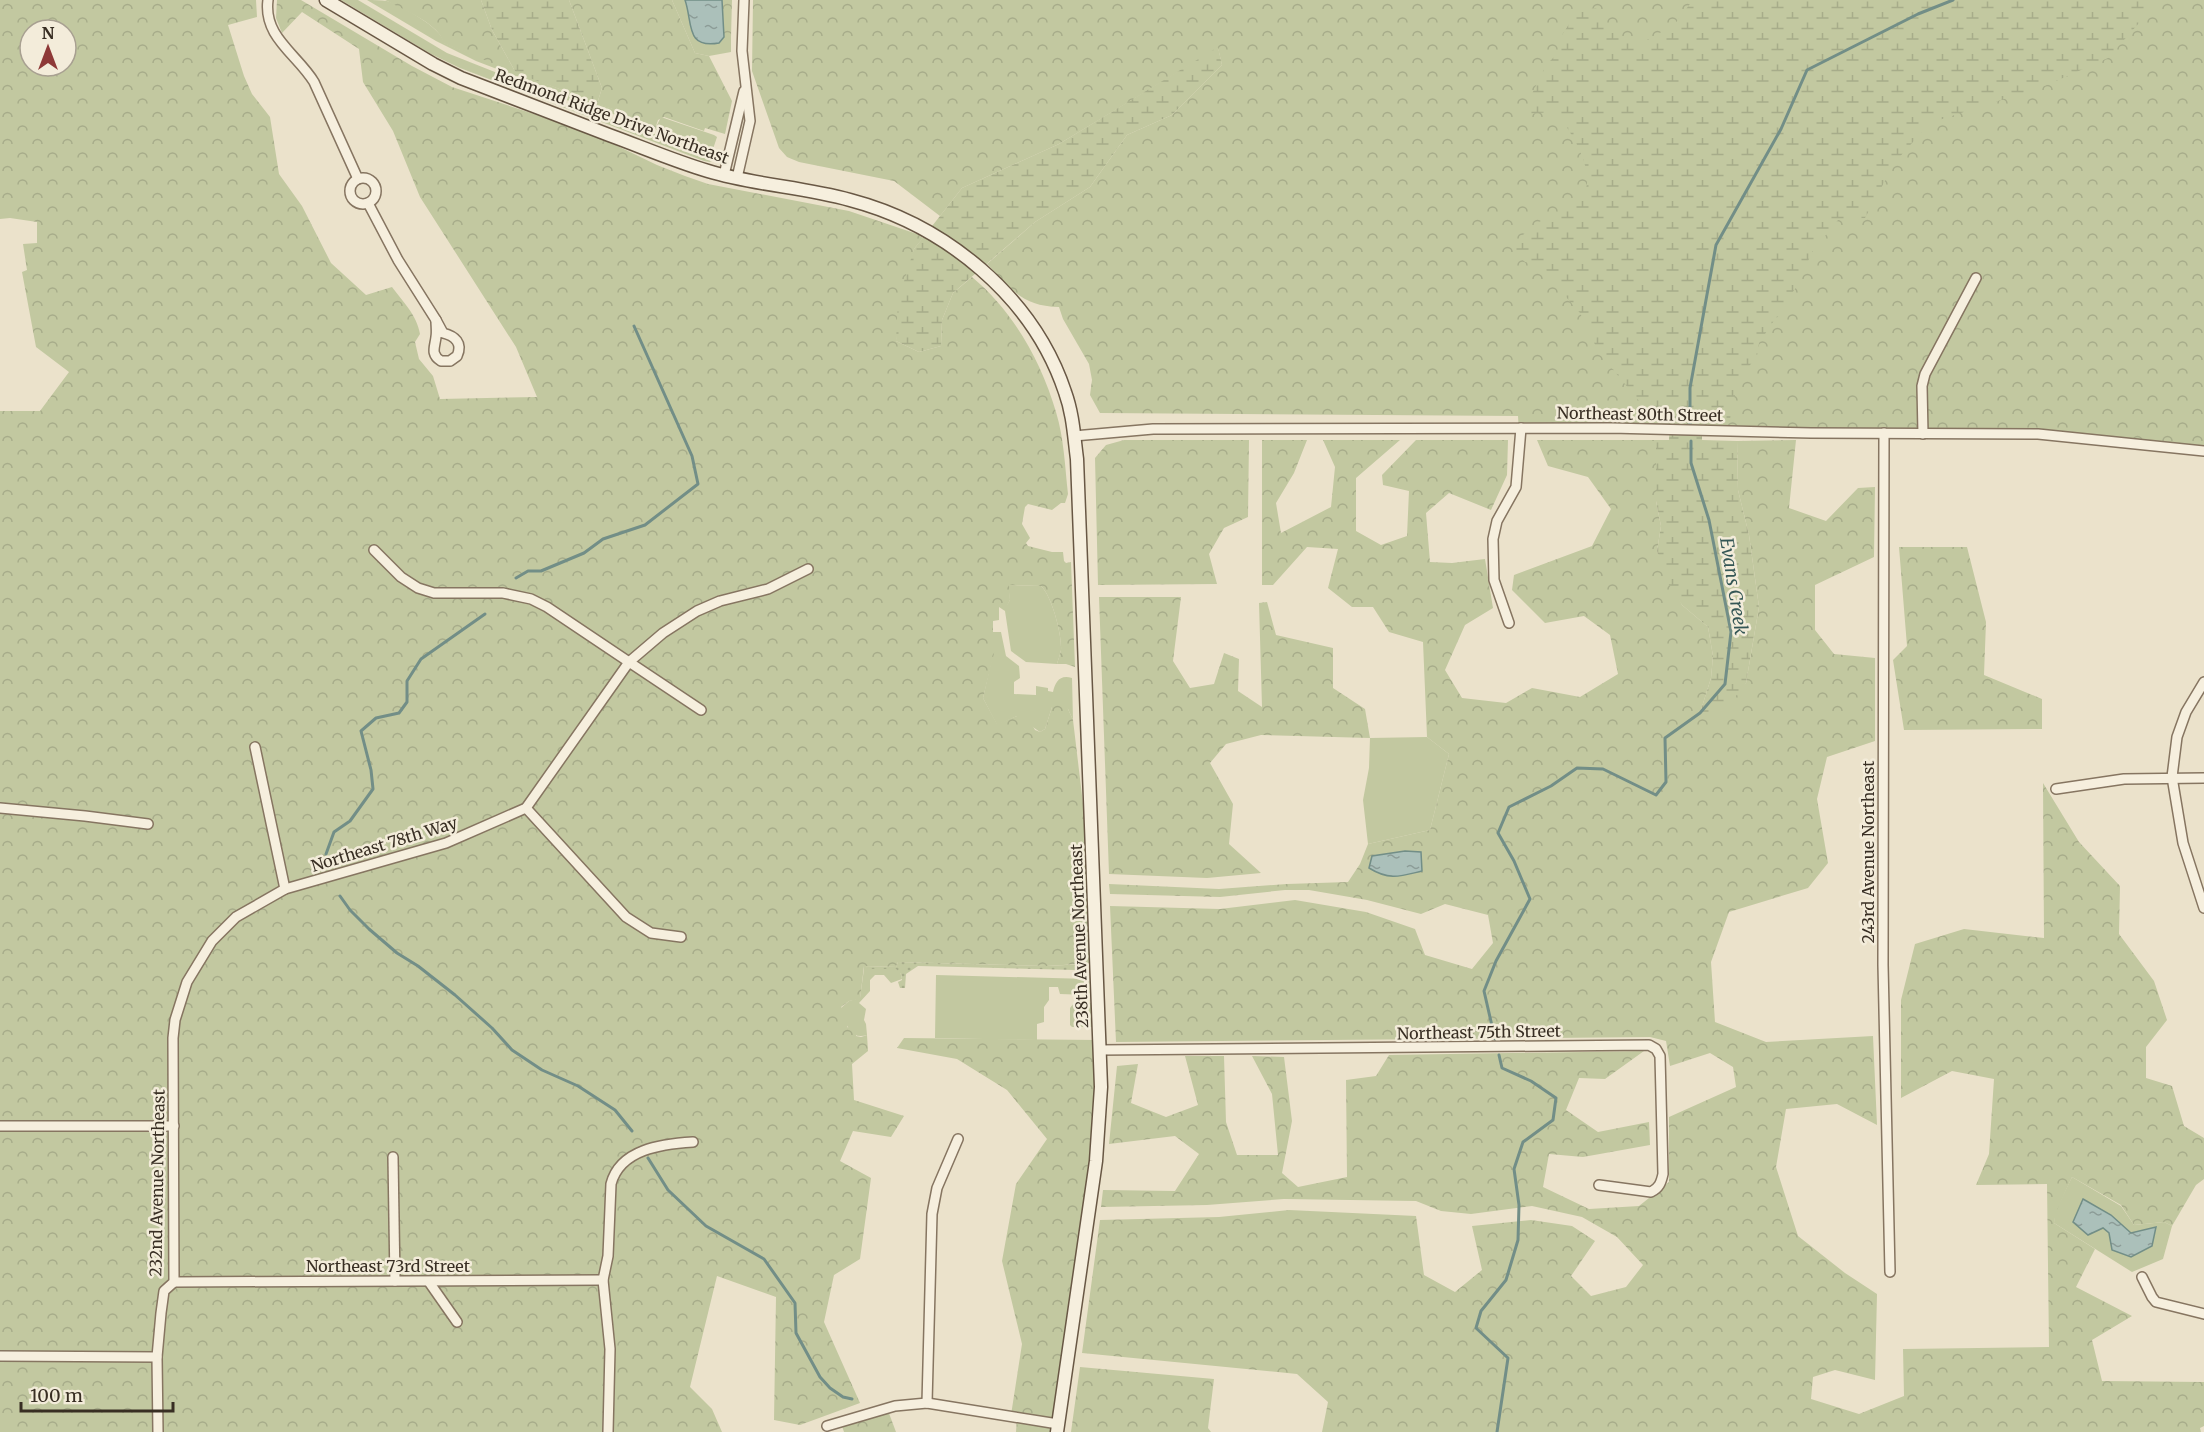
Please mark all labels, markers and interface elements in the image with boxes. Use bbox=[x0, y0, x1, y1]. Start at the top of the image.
north arrow bbox=[18, 18, 78, 78]
text: N bbox=[42, 23, 55, 43]
street label: Redmond Ridge Drive Northeast bbox=[492, 64, 733, 168]
street label: Northeast 80th Street bbox=[1557, 403, 1724, 425]
water label: Evans Creek bbox=[1715, 536, 1753, 637]
street label: 243rd Avenue Northeast bbox=[1858, 760, 1878, 943]
street label: Northeast 78th Way bbox=[308, 812, 460, 876]
street label: 238th Avenue Northeast bbox=[1066, 843, 1092, 1028]
street label: Northeast 75th Street bbox=[1397, 1021, 1562, 1043]
street label: 232nd Avenue Northeast bbox=[145, 1088, 169, 1277]
street label: Northeast 73rd Street bbox=[306, 1256, 471, 1276]
scale bar bbox=[21, 1375, 172, 1413]
text: 100 m bbox=[30, 1384, 83, 1407]

